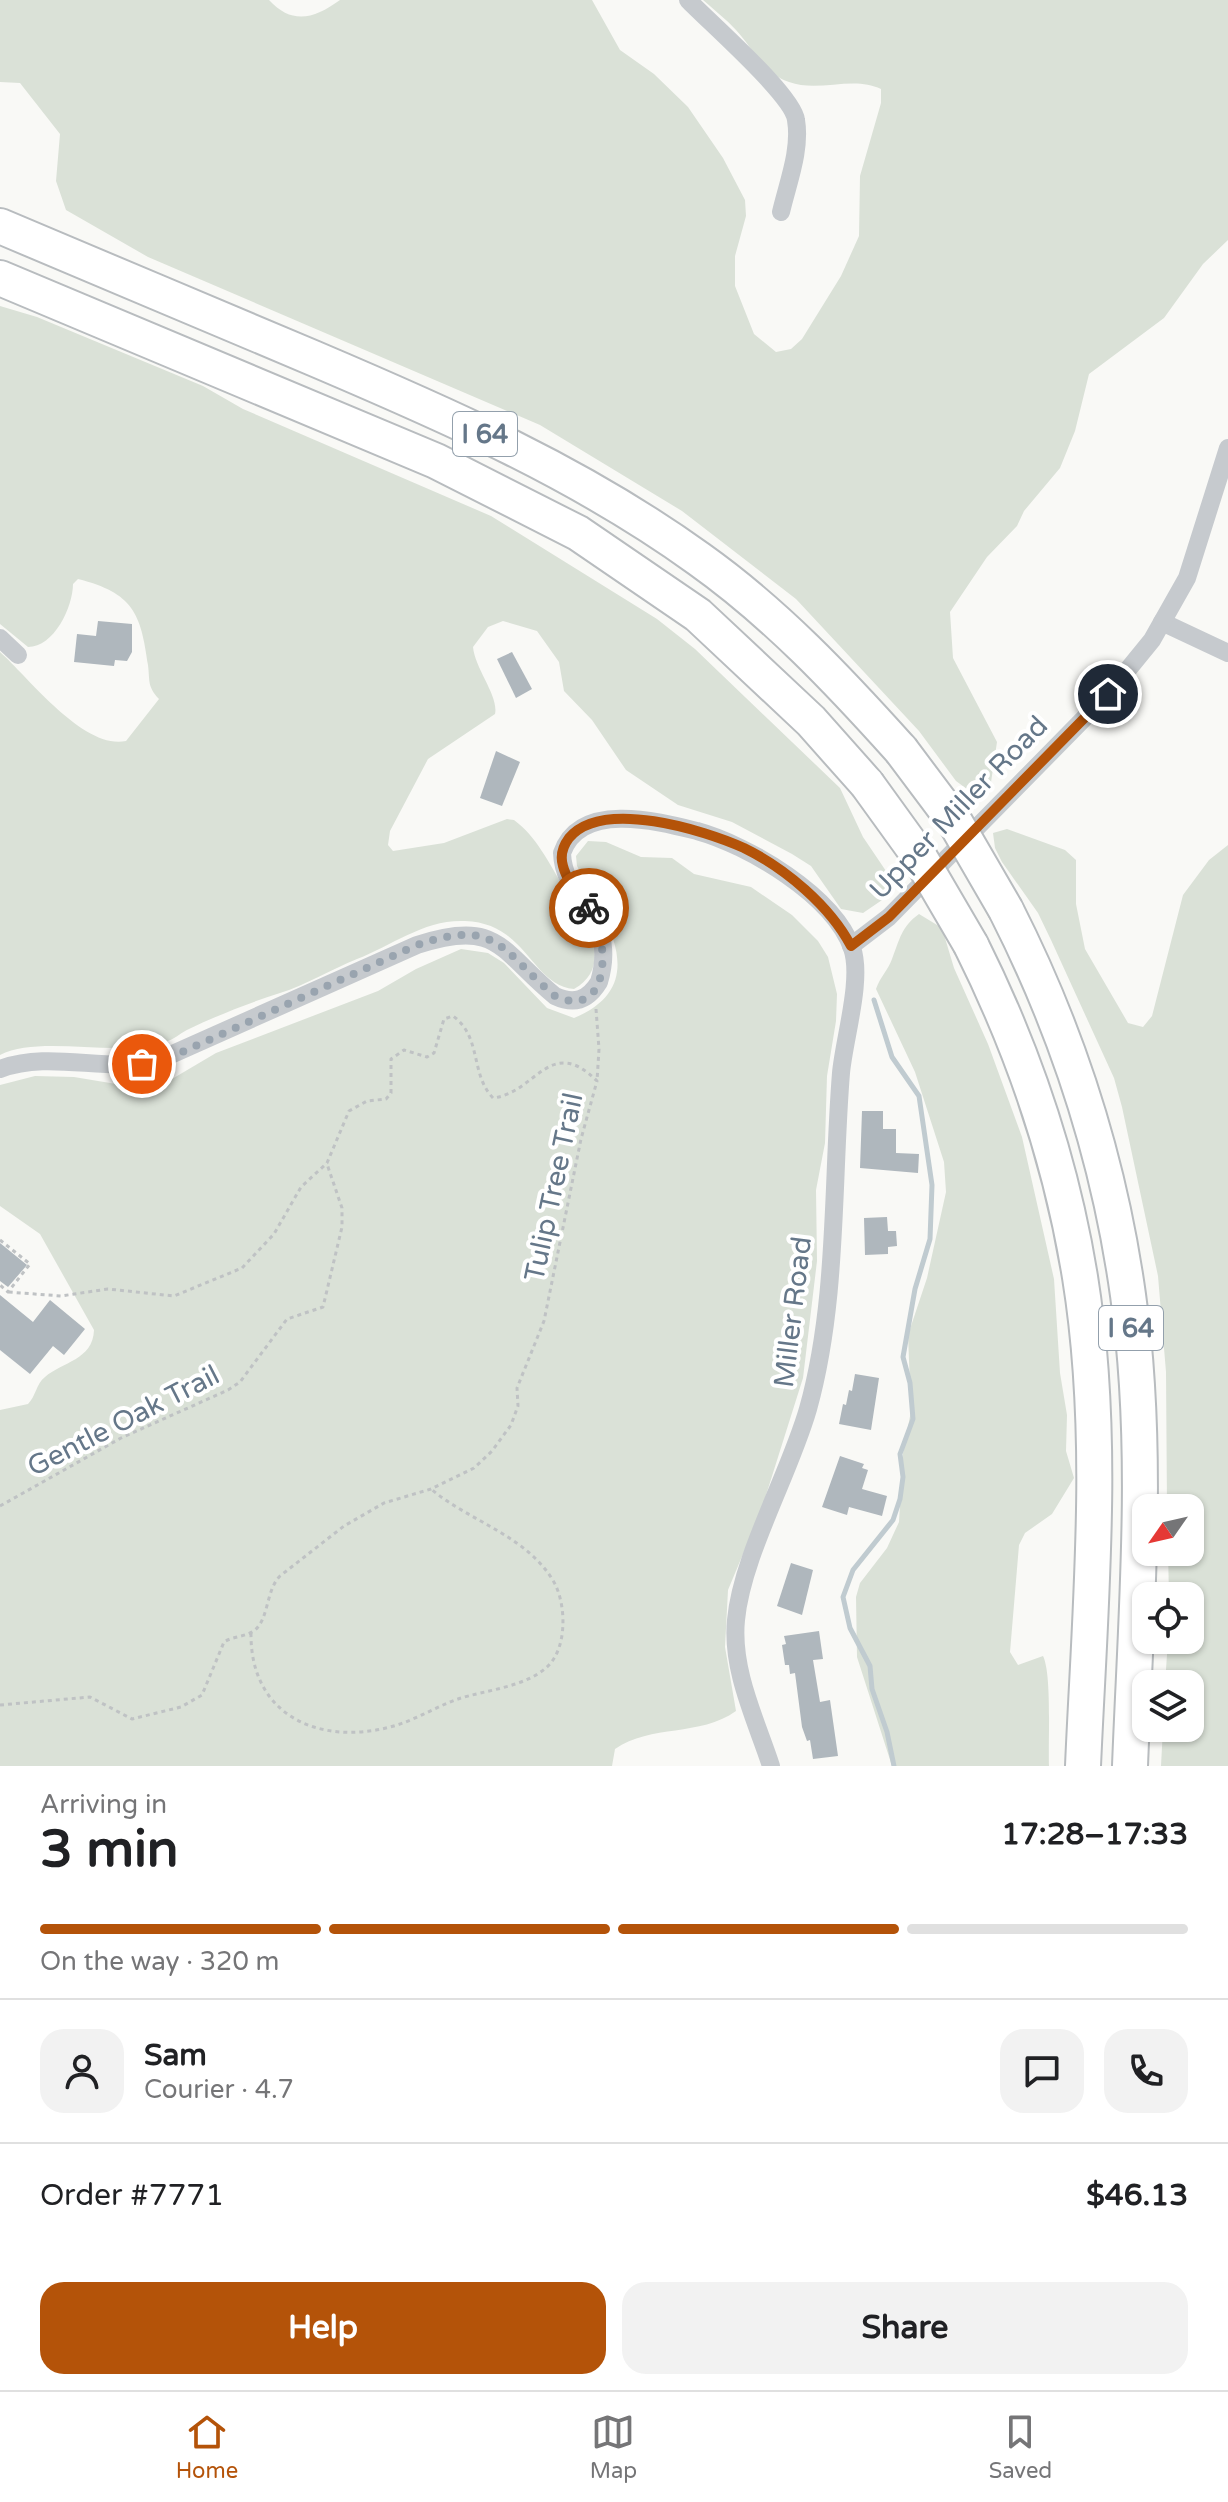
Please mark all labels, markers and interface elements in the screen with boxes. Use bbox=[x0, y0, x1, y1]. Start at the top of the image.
road number: I 64 bbox=[453, 412, 517, 456]
pin bbox=[1074, 660, 1142, 728]
icon: home bbox=[1086, 672, 1130, 716]
street label: Upper Miller Road bbox=[863, 709, 1055, 906]
courier bbox=[549, 868, 629, 948]
icon: bike bbox=[567, 886, 611, 930]
pin bbox=[108, 1030, 176, 1098]
icon: bag bbox=[120, 1042, 164, 1086]
street label: Tulip Tree Trail bbox=[517, 1090, 591, 1285]
street label: Miller Road bbox=[767, 1235, 819, 1390]
road number: I 64 bbox=[1099, 1306, 1163, 1350]
street label: Gentle Oak Trail bbox=[22, 1358, 225, 1484]
north arrow bbox=[1132, 1494, 1204, 1566]
map controls bbox=[1132, 1494, 1204, 1742]
button: locate bbox=[1132, 1582, 1204, 1654]
button: layers bbox=[1132, 1670, 1204, 1742]
text: Arriving in bbox=[40, 1789, 167, 1820]
text: 17:28–17:33 bbox=[1001, 1816, 1188, 1853]
text: 3 min bbox=[40, 1818, 179, 1881]
text: On the way · 320 m bbox=[40, 1946, 279, 1977]
button: person bbox=[40, 2029, 124, 2113]
button: chat bbox=[1000, 2029, 1084, 2113]
button: phone bbox=[1104, 2029, 1188, 2113]
text: Sam bbox=[144, 2037, 207, 2074]
text: Courier · 4.7 bbox=[144, 2074, 294, 2105]
text: Order #7771 bbox=[40, 2177, 224, 2214]
text: $46.13 bbox=[1086, 2177, 1188, 2214]
button: Help bbox=[40, 2282, 606, 2374]
button: Share bbox=[622, 2282, 1188, 2374]
tab: Home bbox=[176, 2410, 238, 2484]
tab: Map bbox=[590, 2410, 637, 2484]
tab: Saved bbox=[989, 2410, 1052, 2484]

